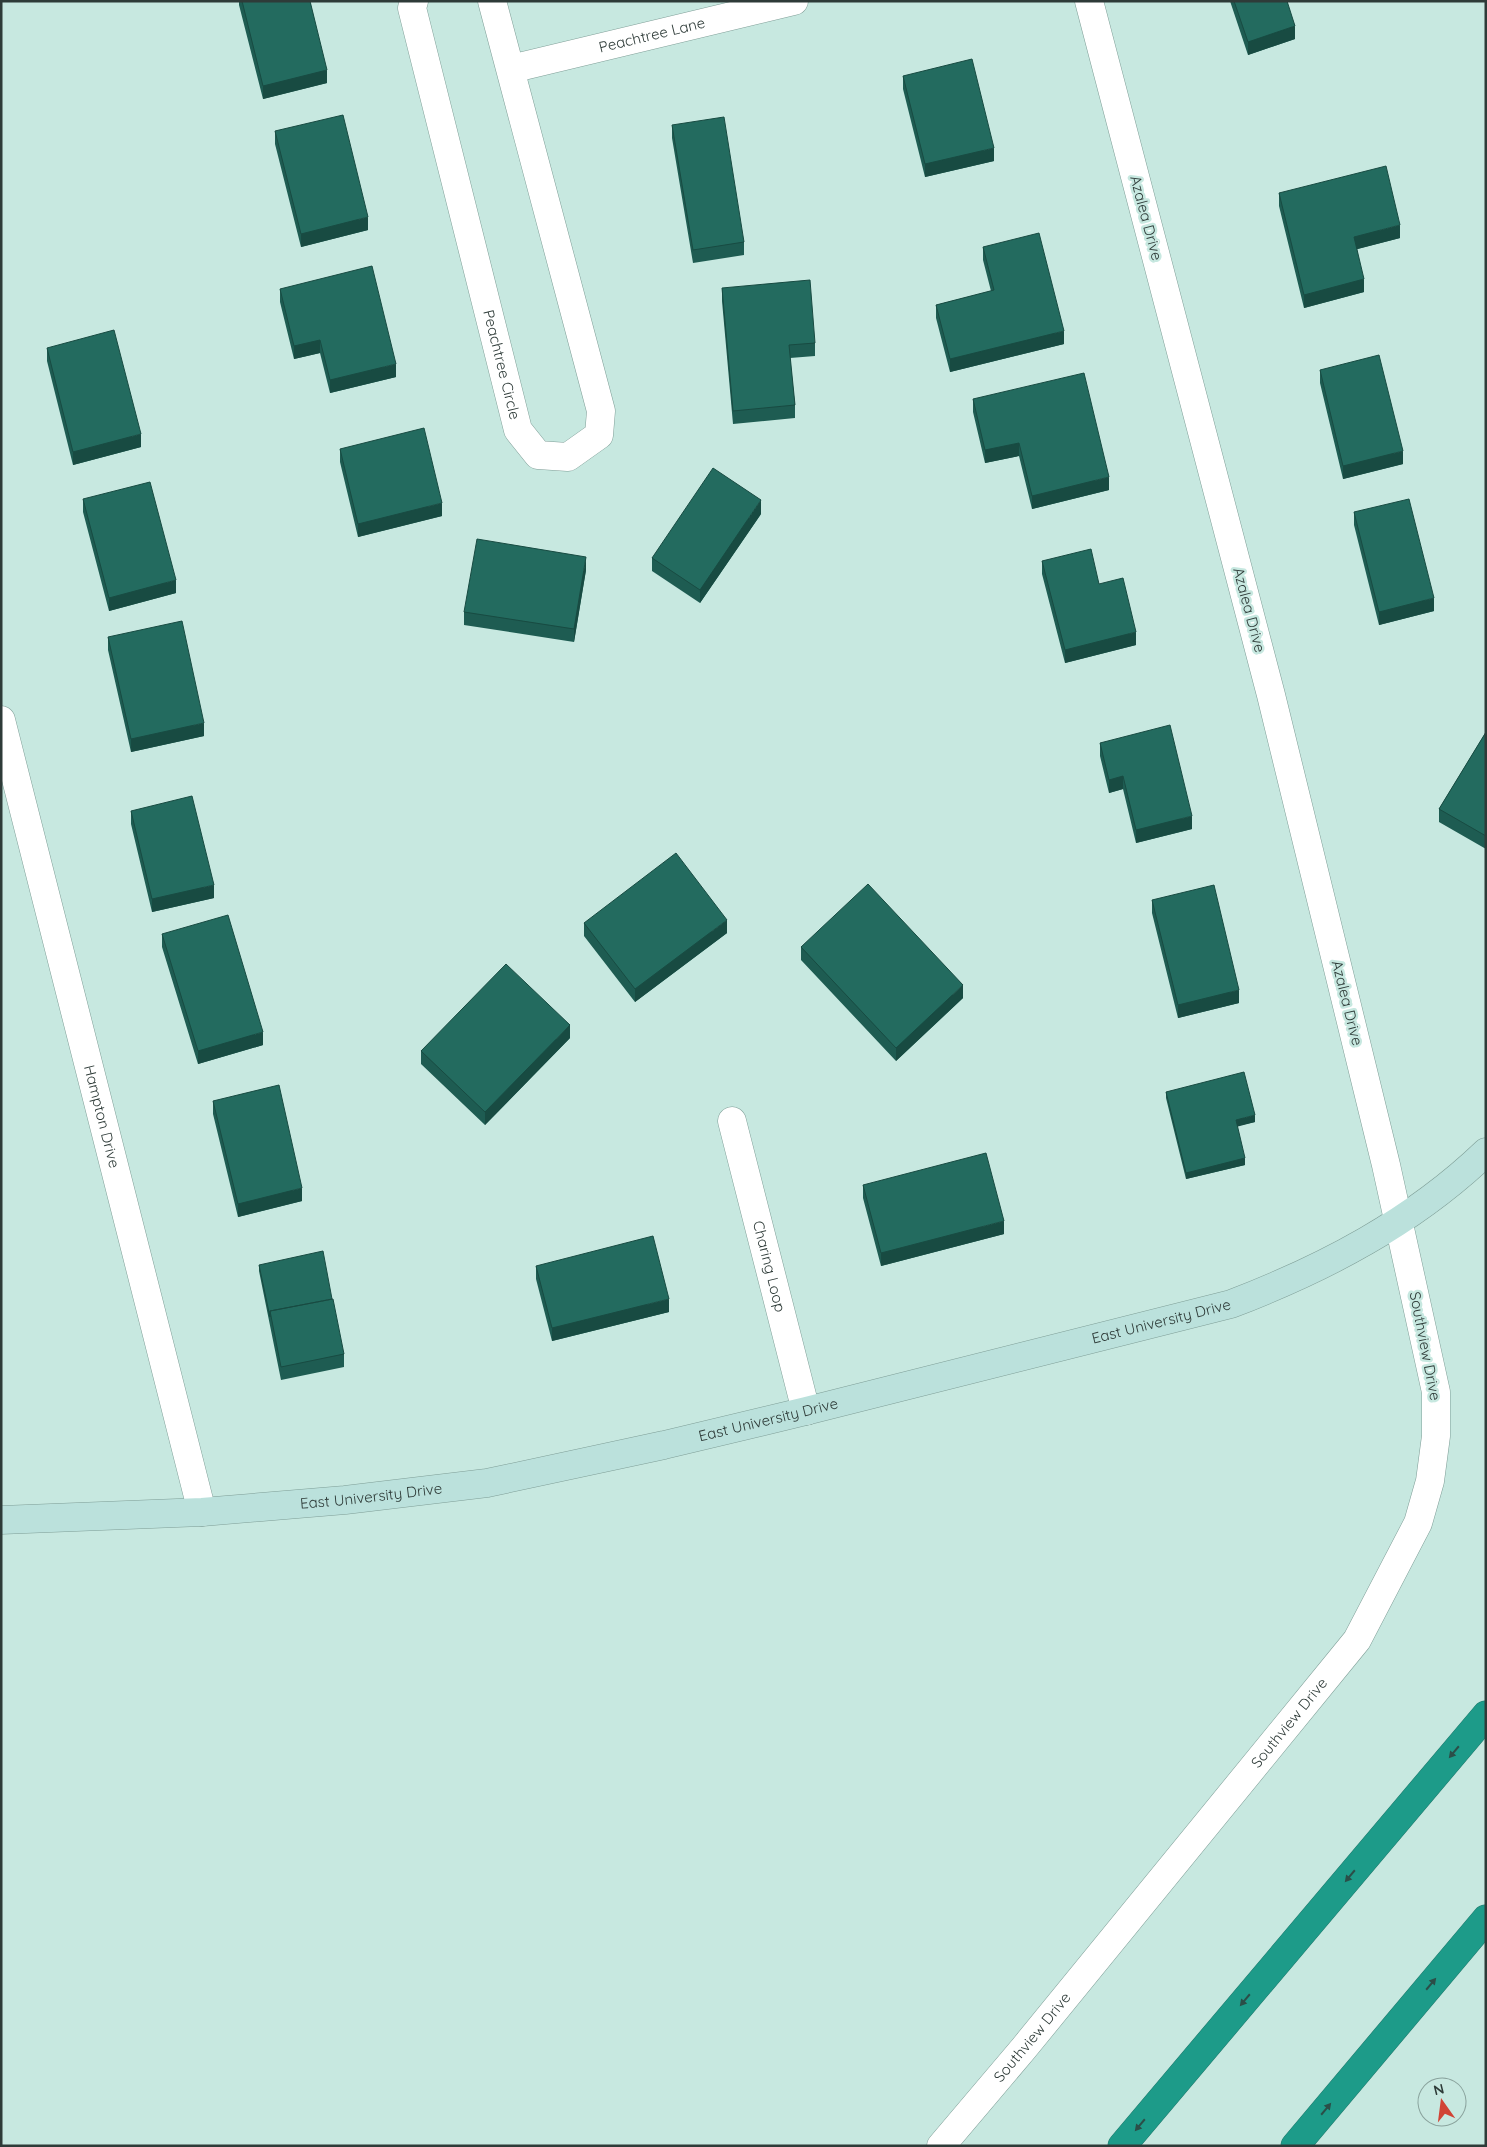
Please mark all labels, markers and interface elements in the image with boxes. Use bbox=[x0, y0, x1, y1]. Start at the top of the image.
street label: Peachtree Lane bbox=[597, 13, 707, 57]
street label: Azalea Drive bbox=[1126, 173, 1167, 262]
street label: Peachtree Circle bbox=[479, 308, 525, 421]
street label: Azalea Drive bbox=[1229, 565, 1270, 654]
street label: Azalea Drive bbox=[1328, 958, 1367, 1047]
street label: Hampton Drive bbox=[80, 1063, 124, 1170]
street label: Charing Loop bbox=[749, 1218, 790, 1314]
street label: Southview Drive bbox=[1406, 1290, 1445, 1402]
street label: East University Drive bbox=[1090, 1294, 1233, 1348]
street label: East University Drive bbox=[697, 1393, 840, 1445]
street label: East University Drive bbox=[299, 1478, 443, 1513]
street label: Southview Drive bbox=[1247, 1674, 1331, 1772]
one-way arrow bbox=[1449, 1745, 1460, 1758]
one-way arrow bbox=[1344, 1870, 1355, 1883]
one-way arrow bbox=[1425, 1979, 1437, 1991]
street label: Southview Drive bbox=[989, 1988, 1075, 2086]
one-way arrow bbox=[1239, 1994, 1250, 2007]
north arrow bbox=[1417, 2077, 1467, 2127]
text: N bbox=[1432, 2079, 1446, 2099]
one-way arrow bbox=[1320, 2103, 1332, 2115]
one-way arrow bbox=[1134, 2118, 1146, 2130]

